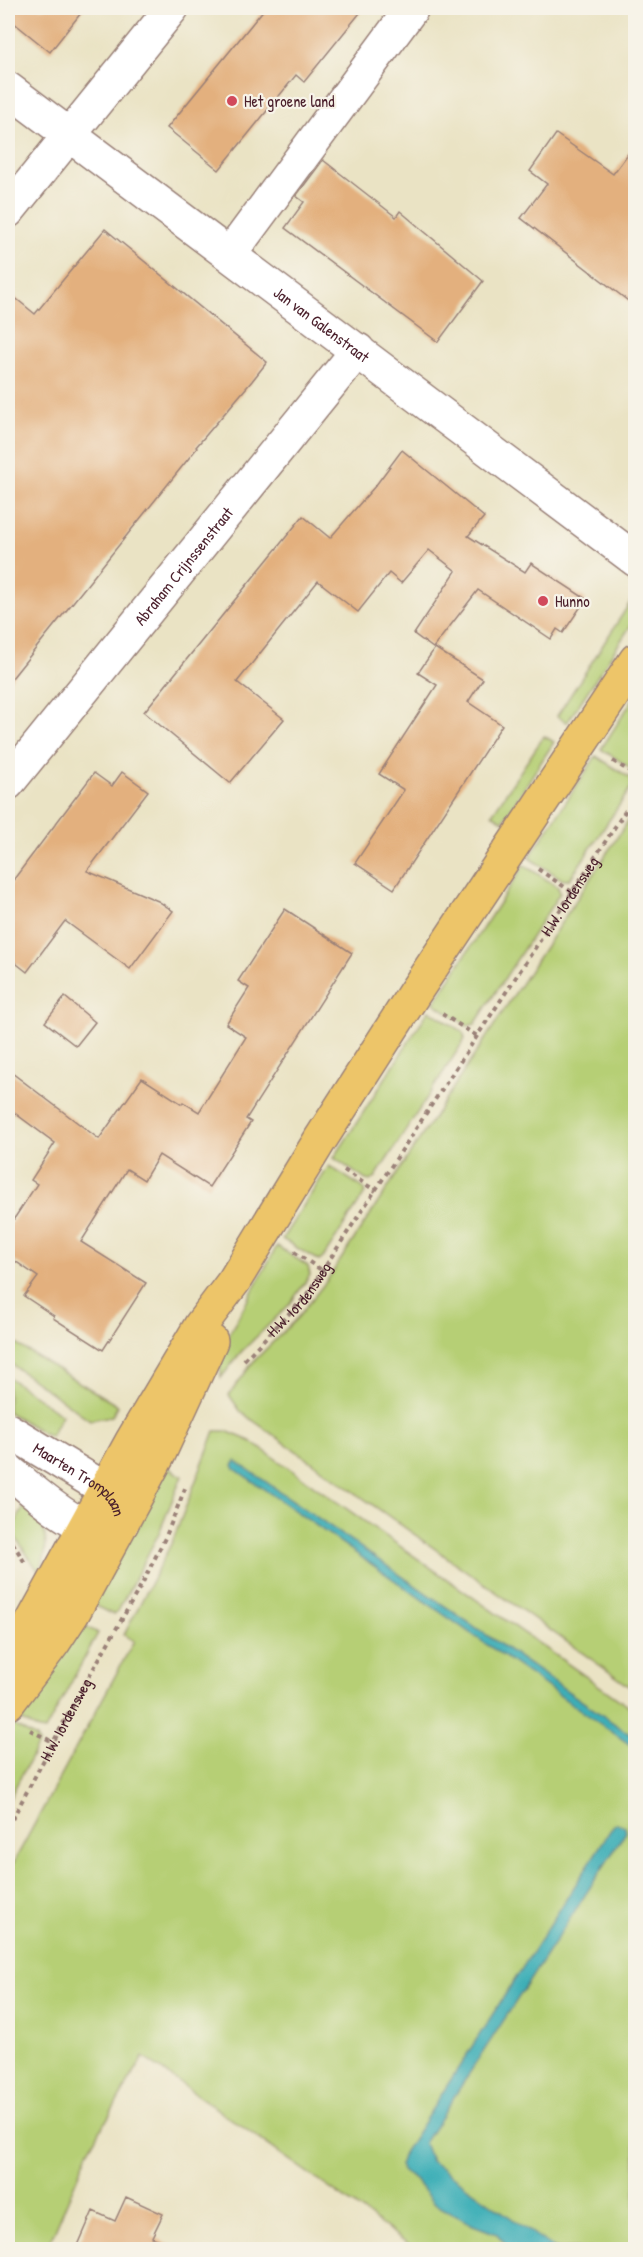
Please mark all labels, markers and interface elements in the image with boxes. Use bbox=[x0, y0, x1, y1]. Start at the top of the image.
place label: Het groene land bbox=[244, 90, 334, 112]
marker: Het groene land bbox=[225, 94, 239, 108]
street label: Jan van Galenstraat bbox=[269, 281, 374, 368]
street label: Abraham Crijnssenstraat bbox=[129, 502, 238, 630]
place label: Hunno bbox=[555, 590, 590, 612]
marker: Hunno bbox=[536, 594, 550, 608]
street label: H.W. Iordensweg bbox=[535, 852, 604, 940]
street label: H.W. Iordensweg bbox=[261, 1258, 336, 1342]
street label: Maarten Tromplaan bbox=[29, 1437, 131, 1519]
street label: H.W. Iordensweg bbox=[34, 1674, 97, 1765]

